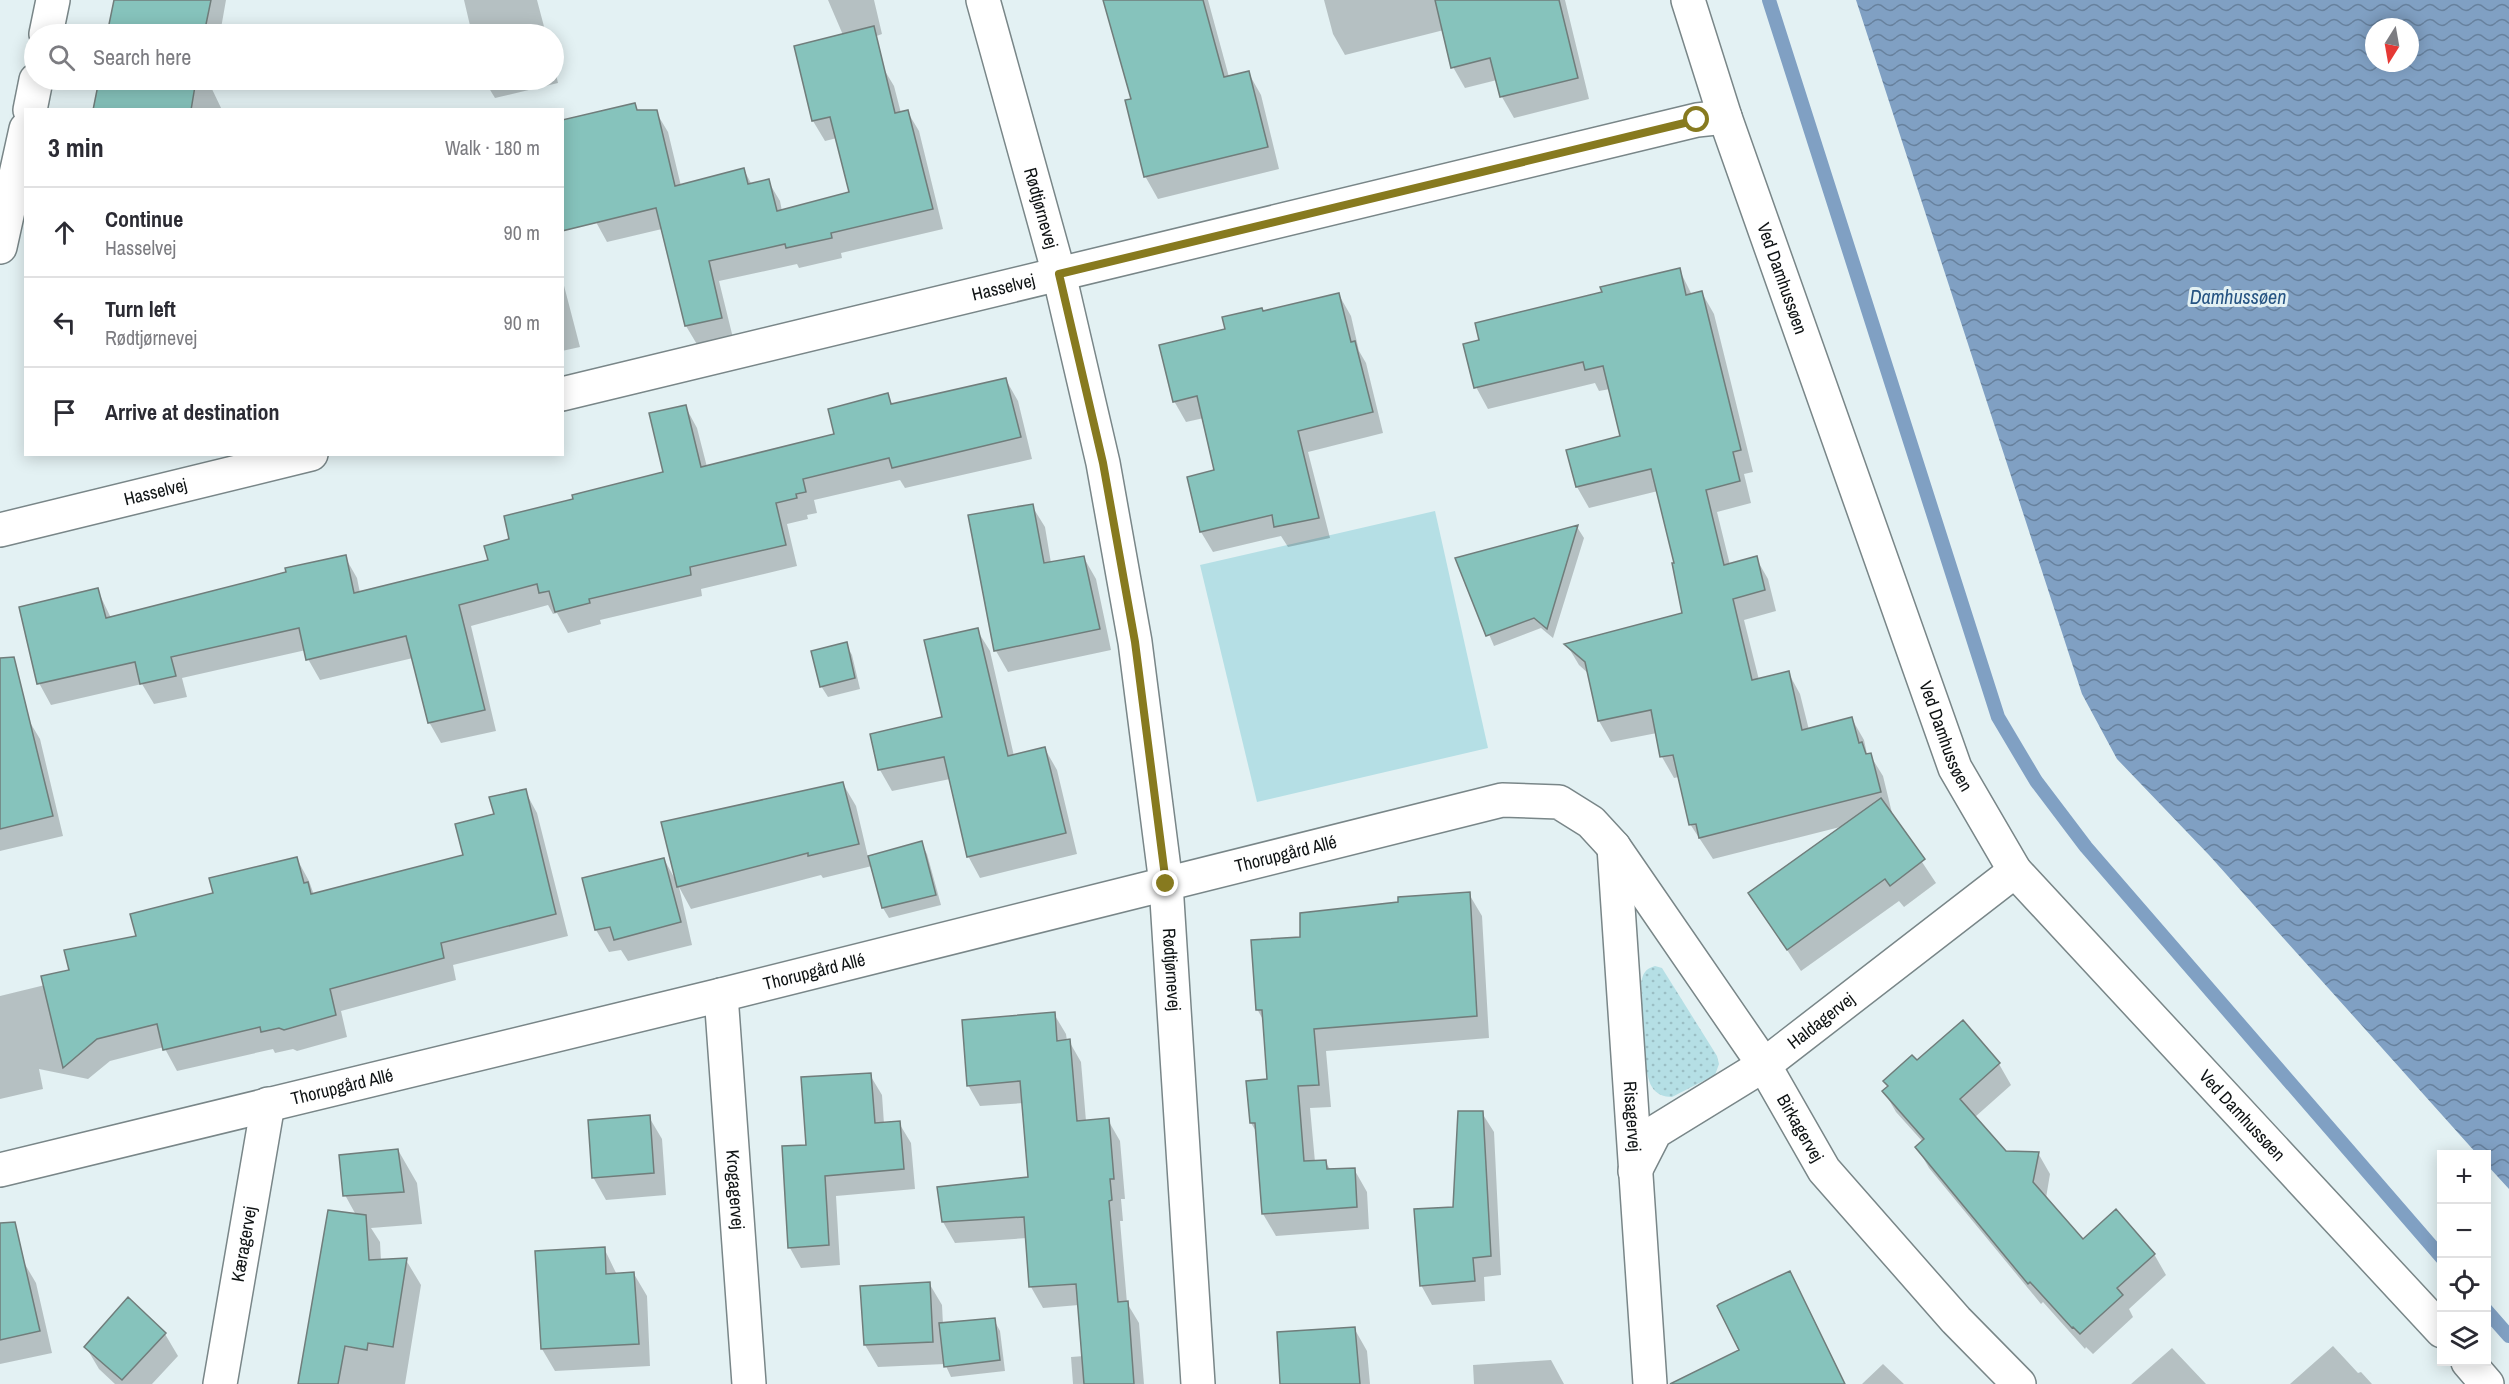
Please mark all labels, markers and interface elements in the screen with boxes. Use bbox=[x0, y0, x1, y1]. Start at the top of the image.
north arrow bbox=[2365, 18, 2419, 72]
search box bbox=[24, 24, 564, 90]
icon: search bbox=[45, 41, 78, 74]
text: Search here bbox=[93, 42, 191, 72]
route start bbox=[1683, 106, 1709, 132]
text: 3 min bbox=[48, 130, 104, 165]
text: Walk · 180 m bbox=[445, 134, 540, 161]
street label: Rødtjørnevej bbox=[1018, 165, 1064, 251]
text: Continue bbox=[105, 204, 183, 234]
icon: ahead bbox=[48, 216, 81, 249]
text: 90 m bbox=[504, 219, 540, 246]
street label: Ved Damhussøen bbox=[1751, 219, 1814, 337]
text: Hasselvej bbox=[105, 234, 176, 261]
street label: Hasselvej bbox=[969, 267, 1037, 307]
water label: Damhussøen bbox=[2190, 283, 2286, 310]
text: Turn left bbox=[105, 294, 176, 324]
icon: left bbox=[48, 306, 81, 339]
text: 90 m bbox=[504, 309, 540, 336]
text: Rødtjørnevej bbox=[105, 324, 197, 351]
icon: arrive bbox=[48, 396, 81, 429]
text: Arrive at destination bbox=[105, 397, 279, 427]
street label: Hasselvej bbox=[121, 472, 189, 511]
street label: Ved Damhussøen bbox=[1913, 677, 1979, 796]
street label: Thorupgård Allé bbox=[1232, 829, 1339, 878]
route end bbox=[1152, 870, 1178, 896]
street label: Rødtjørnevej bbox=[1157, 927, 1187, 1012]
street label: Thorupgård Allé bbox=[760, 946, 868, 996]
street label: Haldagervej bbox=[1782, 986, 1860, 1054]
street label: Thorupgård Allé bbox=[288, 1062, 396, 1111]
street label: Ved Damhussøen bbox=[2194, 1064, 2291, 1166]
street label: Risagervej bbox=[1618, 1080, 1647, 1152]
street label: Birkagervej bbox=[1771, 1089, 1830, 1167]
street label: Krogagervej bbox=[720, 1149, 751, 1230]
map controls bbox=[2437, 1150, 2491, 1366]
button: + bbox=[2437, 1150, 2491, 1204]
street label: Kæragervej bbox=[225, 1204, 262, 1284]
button: − bbox=[2437, 1204, 2491, 1258]
button: locate bbox=[2437, 1258, 2491, 1312]
button: layers bbox=[2437, 1312, 2491, 1366]

